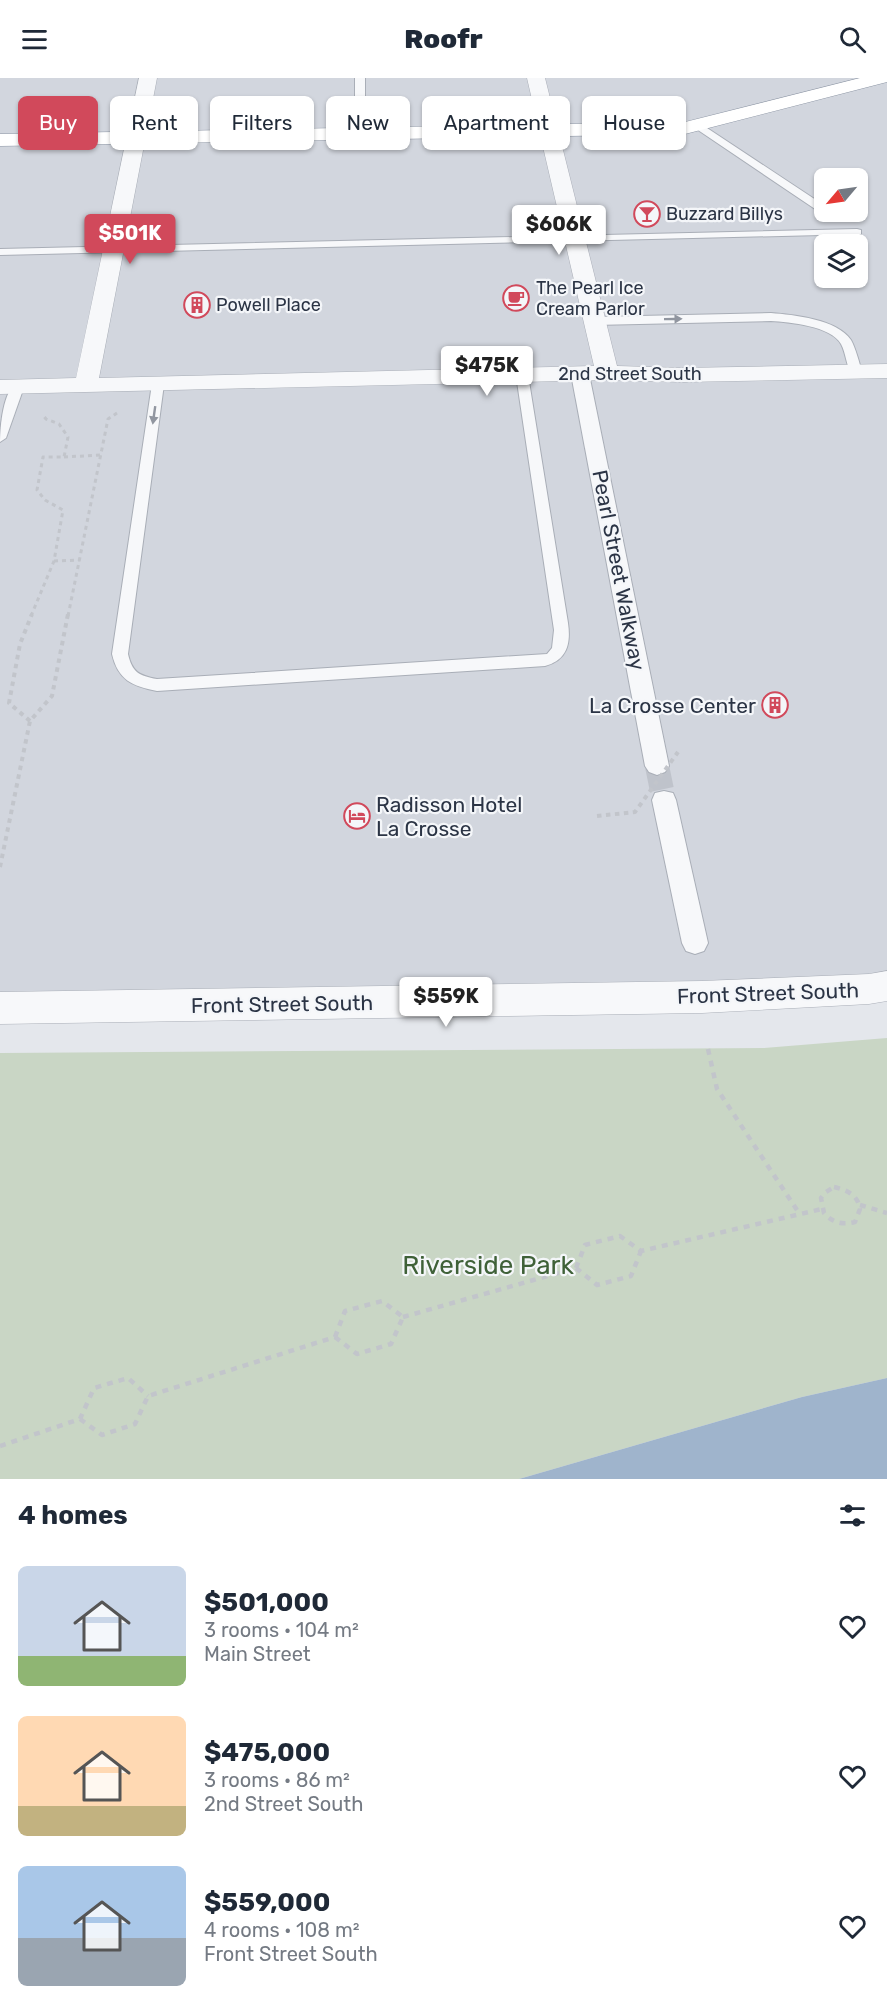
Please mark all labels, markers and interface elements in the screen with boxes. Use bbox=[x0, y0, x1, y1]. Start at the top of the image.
icon: menu bbox=[18, 23, 51, 56]
text: Roofr bbox=[404, 23, 483, 55]
icon: search bbox=[836, 23, 869, 56]
chip: Buy bbox=[18, 96, 98, 150]
chip: Rent bbox=[110, 96, 198, 150]
chip: Filters bbox=[210, 96, 314, 150]
chip: New bbox=[326, 96, 410, 150]
chip: Apartment bbox=[422, 96, 570, 150]
chip: House bbox=[582, 96, 686, 150]
north arrow bbox=[814, 168, 868, 222]
map controls bbox=[814, 168, 868, 288]
bar icon: Buzzard Billys bbox=[632, 199, 662, 229]
place label: Buzzard Billys bbox=[666, 203, 783, 225]
pin: $606K bbox=[517, 205, 601, 256]
text: $606K bbox=[526, 212, 592, 236]
pin: $501K bbox=[88, 214, 172, 265]
text: $501K bbox=[98, 221, 162, 245]
button: layers bbox=[814, 234, 868, 288]
place label: The Pearl Ice Cream Parlor bbox=[536, 277, 645, 320]
cafe icon: The Pearl Ice Cream Parlor bbox=[501, 283, 531, 313]
building icon: Powell Place bbox=[182, 290, 212, 320]
place label: Powell Place bbox=[216, 294, 321, 316]
one-way arrow bbox=[664, 314, 683, 324]
pin: $475K bbox=[445, 346, 529, 397]
text: $475K bbox=[455, 353, 519, 377]
street label: 2nd Street South bbox=[558, 363, 702, 385]
one-way arrow bbox=[149, 405, 158, 424]
street label: Pearl Street Walkway bbox=[587, 468, 651, 673]
building icon: La Crosse Center bbox=[760, 690, 790, 720]
place label: La Crosse Center bbox=[589, 693, 756, 718]
place label: Radisson Hotel La Crosse bbox=[376, 792, 522, 841]
hotel icon: Radisson Hotel La Crosse bbox=[342, 801, 372, 831]
pin: $559K bbox=[404, 977, 488, 1028]
street label: Front Street South bbox=[676, 977, 860, 1009]
text: $559K bbox=[413, 984, 479, 1008]
street label: Front Street South bbox=[191, 990, 373, 1018]
park label: Riverside Park bbox=[402, 1250, 574, 1281]
icon: filters bbox=[836, 1499, 869, 1532]
text: 4 homes bbox=[18, 1500, 128, 1531]
text: $501,000 bbox=[204, 1587, 329, 1618]
icon: home bbox=[66, 1590, 138, 1662]
icon: heart bbox=[836, 1610, 869, 1643]
text: 3 rooms · 104 m² bbox=[204, 1618, 359, 1642]
text: Main Street bbox=[204, 1642, 311, 1666]
text: $475,000 bbox=[204, 1737, 330, 1768]
icon: home bbox=[66, 1740, 138, 1812]
icon: heart bbox=[836, 1760, 869, 1793]
text: 3 rooms · 86 m² bbox=[204, 1768, 350, 1792]
text: 2nd Street South bbox=[204, 1792, 363, 1816]
text: $559,000 bbox=[204, 1887, 330, 1918]
icon: home bbox=[66, 1890, 138, 1962]
icon: heart bbox=[836, 1910, 869, 1943]
text: 4 rooms · 108 m² bbox=[204, 1918, 360, 1942]
text: Front Street South bbox=[204, 1942, 378, 1966]

